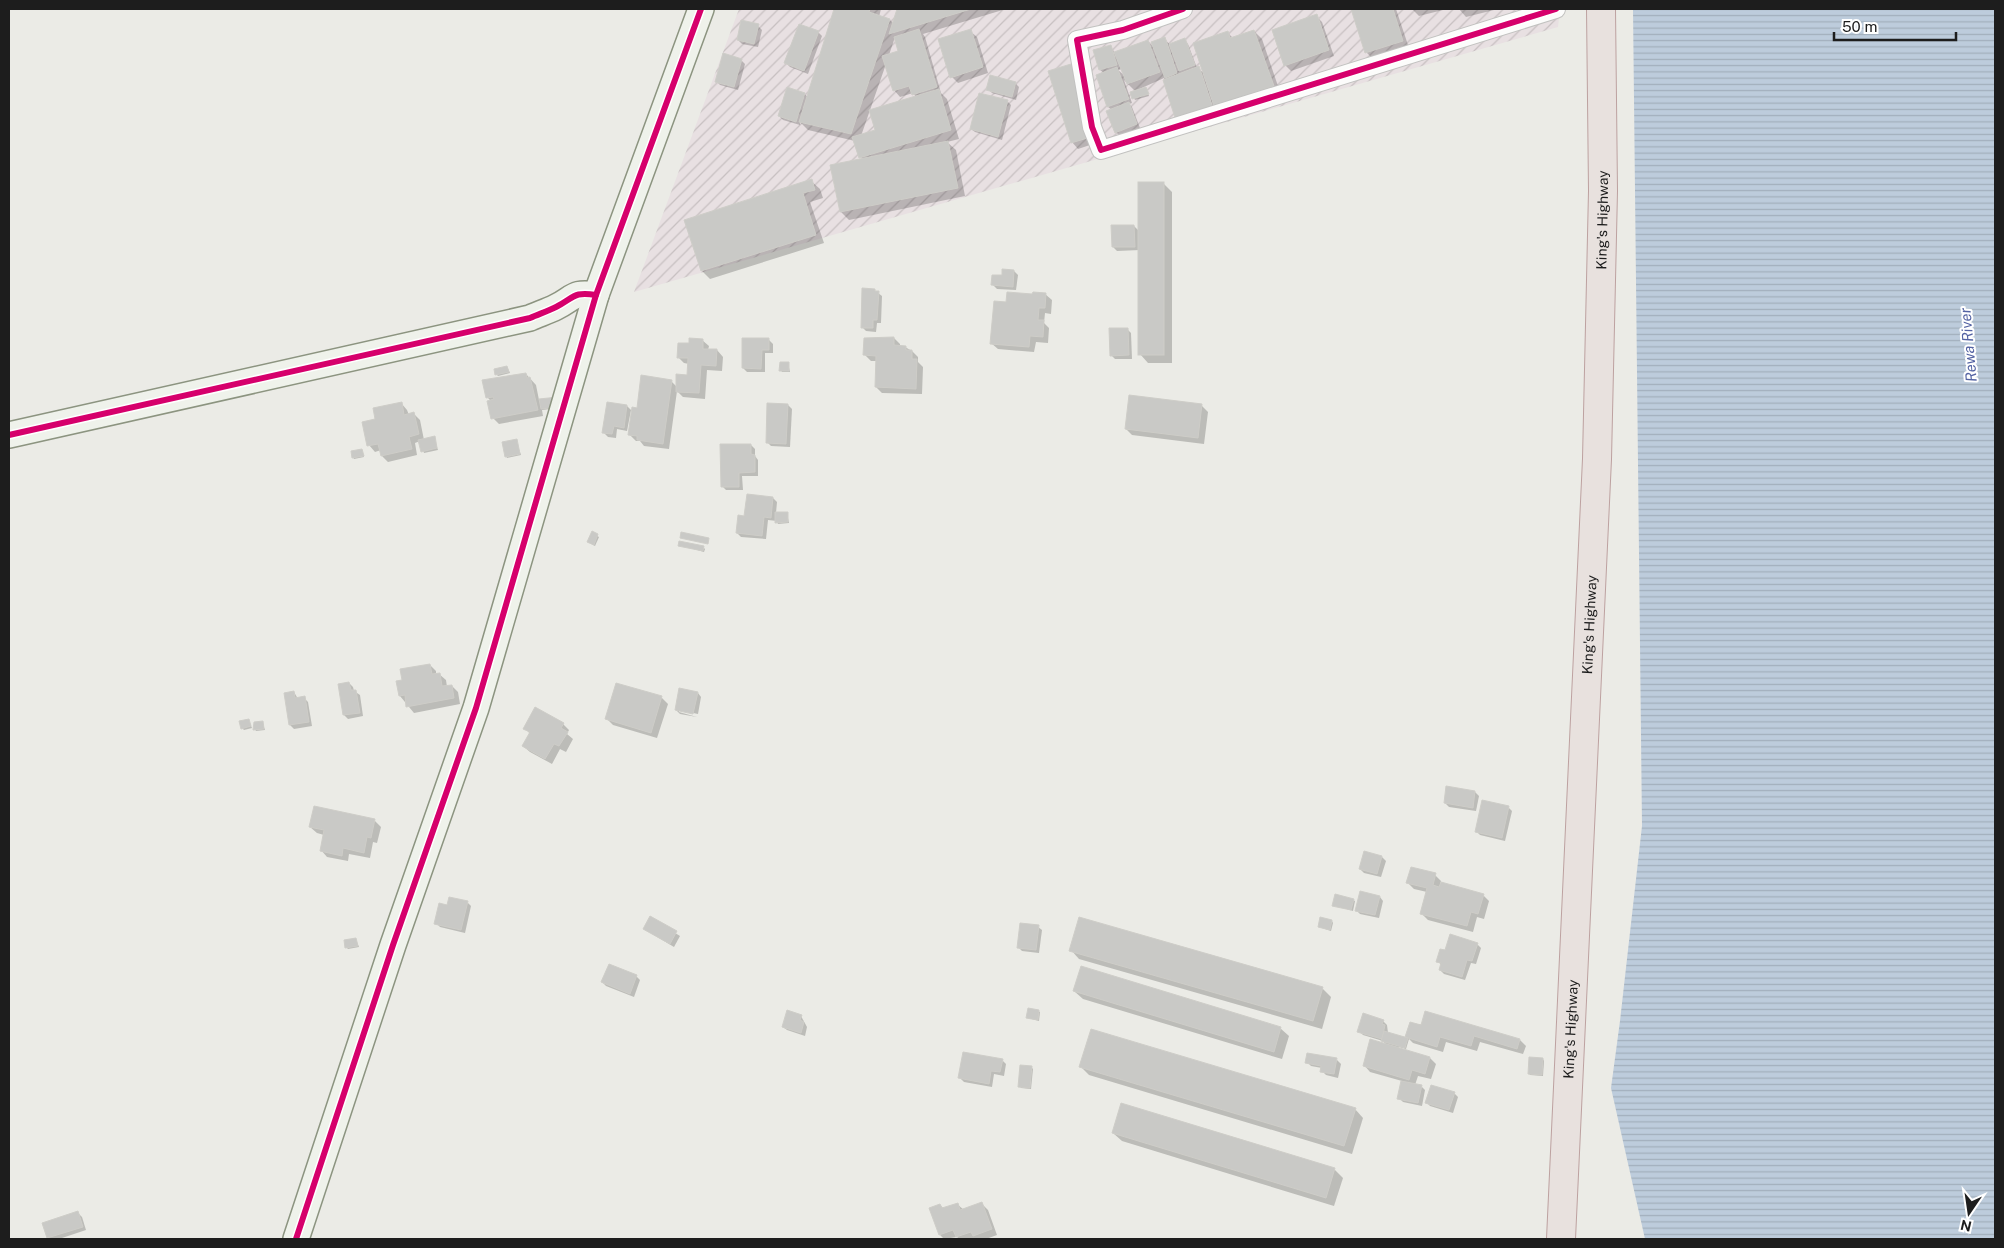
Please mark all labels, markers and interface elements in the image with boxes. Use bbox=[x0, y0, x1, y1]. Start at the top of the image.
scale bar bbox=[1834, 10, 1956, 42]
text: 50 m bbox=[1842, 18, 1877, 35]
street label: King's Highway bbox=[1593, 170, 1611, 270]
water label: Rewa River bbox=[1956, 307, 1980, 383]
street label: King's Highway bbox=[1579, 574, 1600, 675]
street label: King's Highway bbox=[1560, 979, 1581, 1079]
north arrow bbox=[1944, 1188, 1994, 1238]
text: N bbox=[1959, 1217, 1973, 1235]

